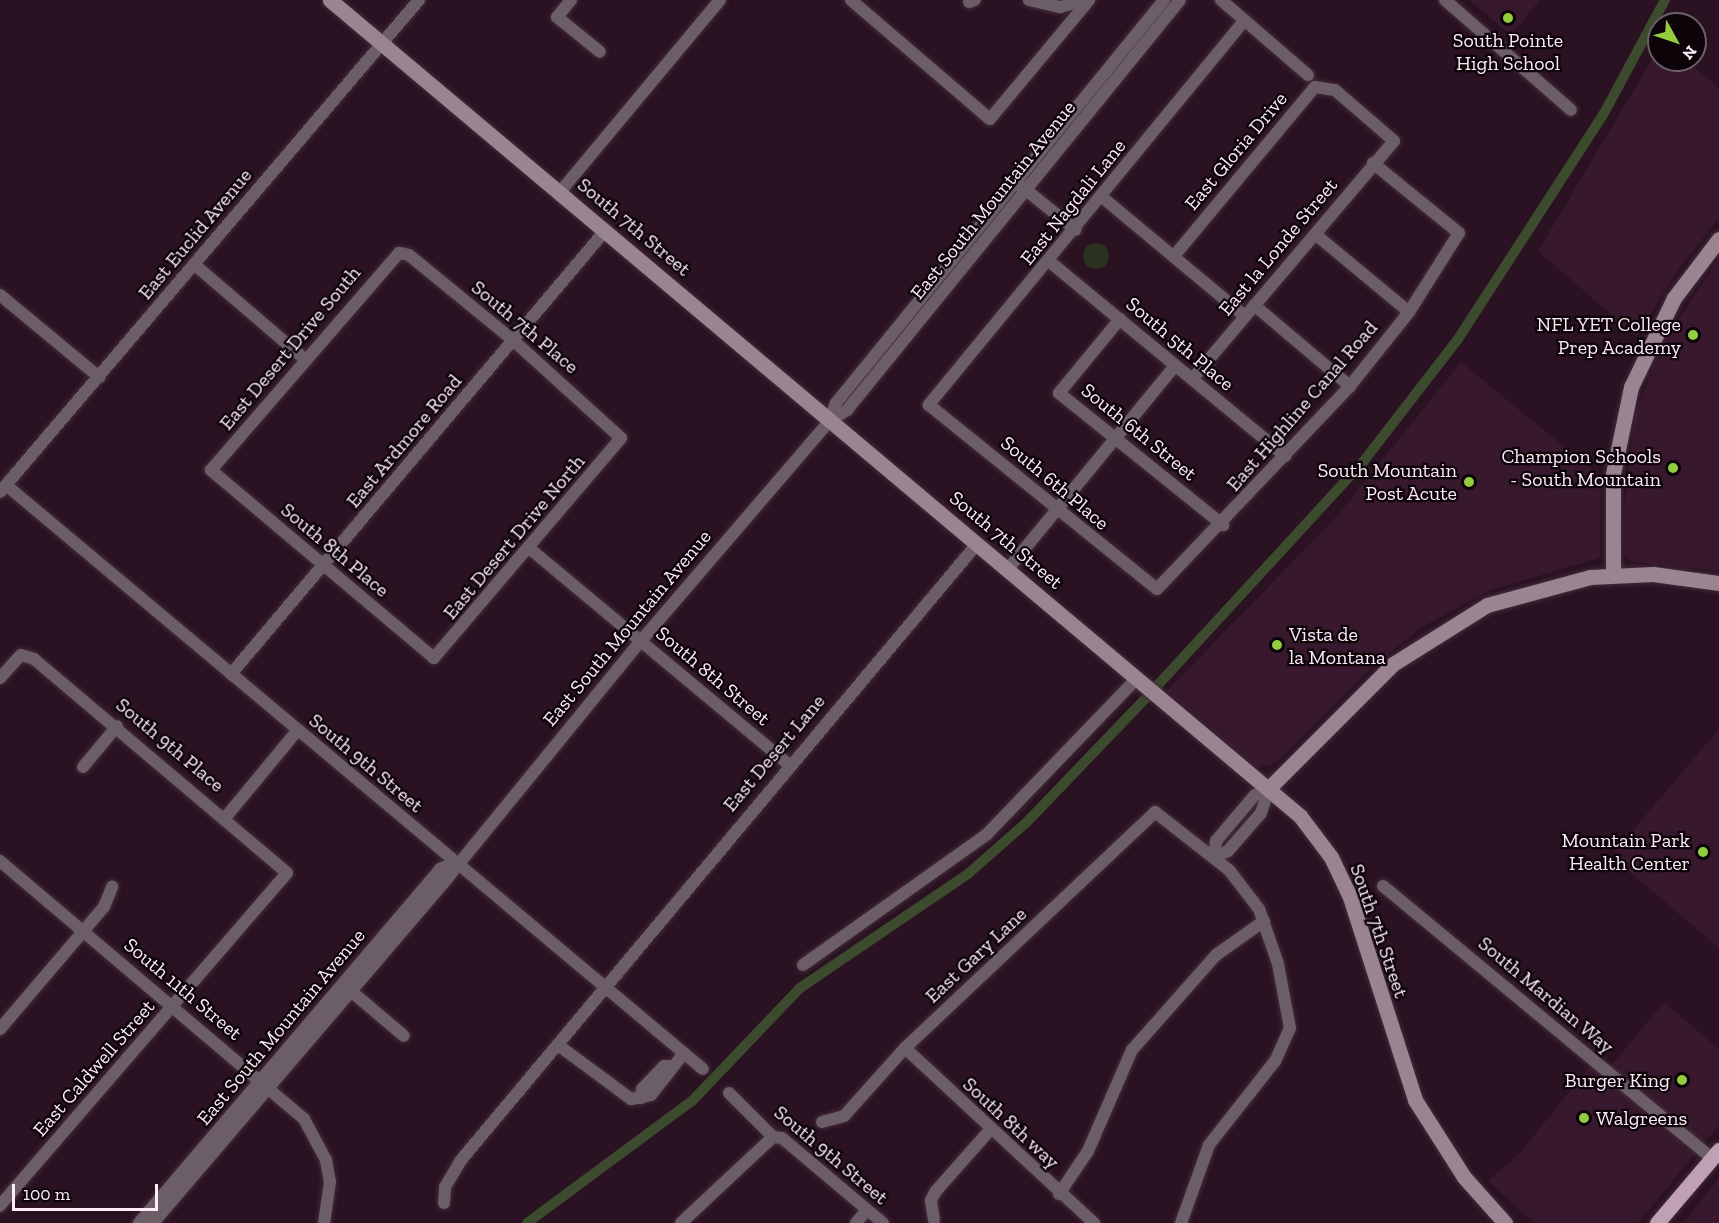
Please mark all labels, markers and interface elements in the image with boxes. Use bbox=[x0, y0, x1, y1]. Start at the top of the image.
marker: South Pointe High School bbox=[1501, 11, 1515, 25]
north arrow bbox=[1647, 12, 1707, 72]
place label: South Pointe High School bbox=[1453, 28, 1563, 75]
text: N bbox=[1678, 42, 1701, 63]
street label: East Gloria Drive bbox=[1180, 87, 1292, 215]
street label: East South Mountain Avenue bbox=[905, 95, 1081, 305]
street label: East Nagdali Lane bbox=[1015, 134, 1131, 270]
street label: East Euclid Avenue bbox=[133, 163, 257, 305]
street label: South 7th Street bbox=[572, 173, 696, 281]
street label: East la Londe Street bbox=[1214, 173, 1342, 321]
street label: East Desert Drive South bbox=[214, 261, 366, 435]
street label: South 7th Place bbox=[466, 275, 584, 379]
street label: South 5th Place bbox=[1121, 292, 1239, 396]
place label: NFL YET College Prep Academy bbox=[1535, 312, 1681, 359]
street label: East Highline Canal Road bbox=[1221, 316, 1383, 496]
marker: NFL YET College Prep Academy bbox=[1686, 328, 1700, 342]
street label: East Ardmore Road bbox=[341, 369, 467, 513]
street label: South 6th Street bbox=[1076, 378, 1202, 486]
street label: South 6th Place bbox=[996, 431, 1114, 535]
place label: Champion Schools - South Mountain bbox=[1501, 444, 1661, 491]
street label: East Desert Drive North bbox=[438, 450, 590, 624]
place label: South Mountain Post Acute bbox=[1317, 458, 1457, 505]
marker: Champion Schools - South Mountain bbox=[1666, 461, 1680, 475]
marker: South Mountain Post Acute bbox=[1462, 475, 1476, 489]
street label: South 7th Street bbox=[944, 486, 1068, 594]
street label: South 8th Place bbox=[276, 498, 394, 602]
street label: East South Mountain Avenue bbox=[538, 525, 716, 731]
street label: South 8th Street bbox=[651, 621, 775, 731]
place label: Vista de la Montana bbox=[1289, 622, 1386, 669]
marker: Vista de la Montana bbox=[1270, 638, 1284, 652]
street label: East Desert Lane bbox=[718, 690, 830, 816]
street label: South 9th Place bbox=[111, 693, 229, 797]
street label: South 9th Street bbox=[304, 708, 428, 818]
place label: Mountain Park Health Center bbox=[1562, 828, 1690, 875]
marker: Mountain Park Health Center bbox=[1694, 843, 1712, 861]
street label: South 7th Street bbox=[1345, 861, 1413, 1001]
street label: East Gary Lane bbox=[920, 902, 1032, 1008]
street label: East South Mountain Avenue bbox=[192, 924, 370, 1130]
street label: South Mardian Way bbox=[1473, 931, 1619, 1059]
street label: South 11th Street bbox=[119, 933, 247, 1045]
street label: East Caldwell Street bbox=[28, 995, 160, 1141]
place label: Burger King bbox=[1564, 1068, 1670, 1092]
street label: South 8th way bbox=[957, 1072, 1065, 1174]
marker: Burger King bbox=[1675, 1073, 1689, 1087]
street label: South 9th Street bbox=[769, 1100, 893, 1210]
place label: Walgreens bbox=[1596, 1106, 1687, 1130]
marker: Walgreens bbox=[1577, 1111, 1591, 1125]
scale bar bbox=[15, 1172, 160, 1210]
text: 100 m bbox=[23, 1183, 70, 1205]

